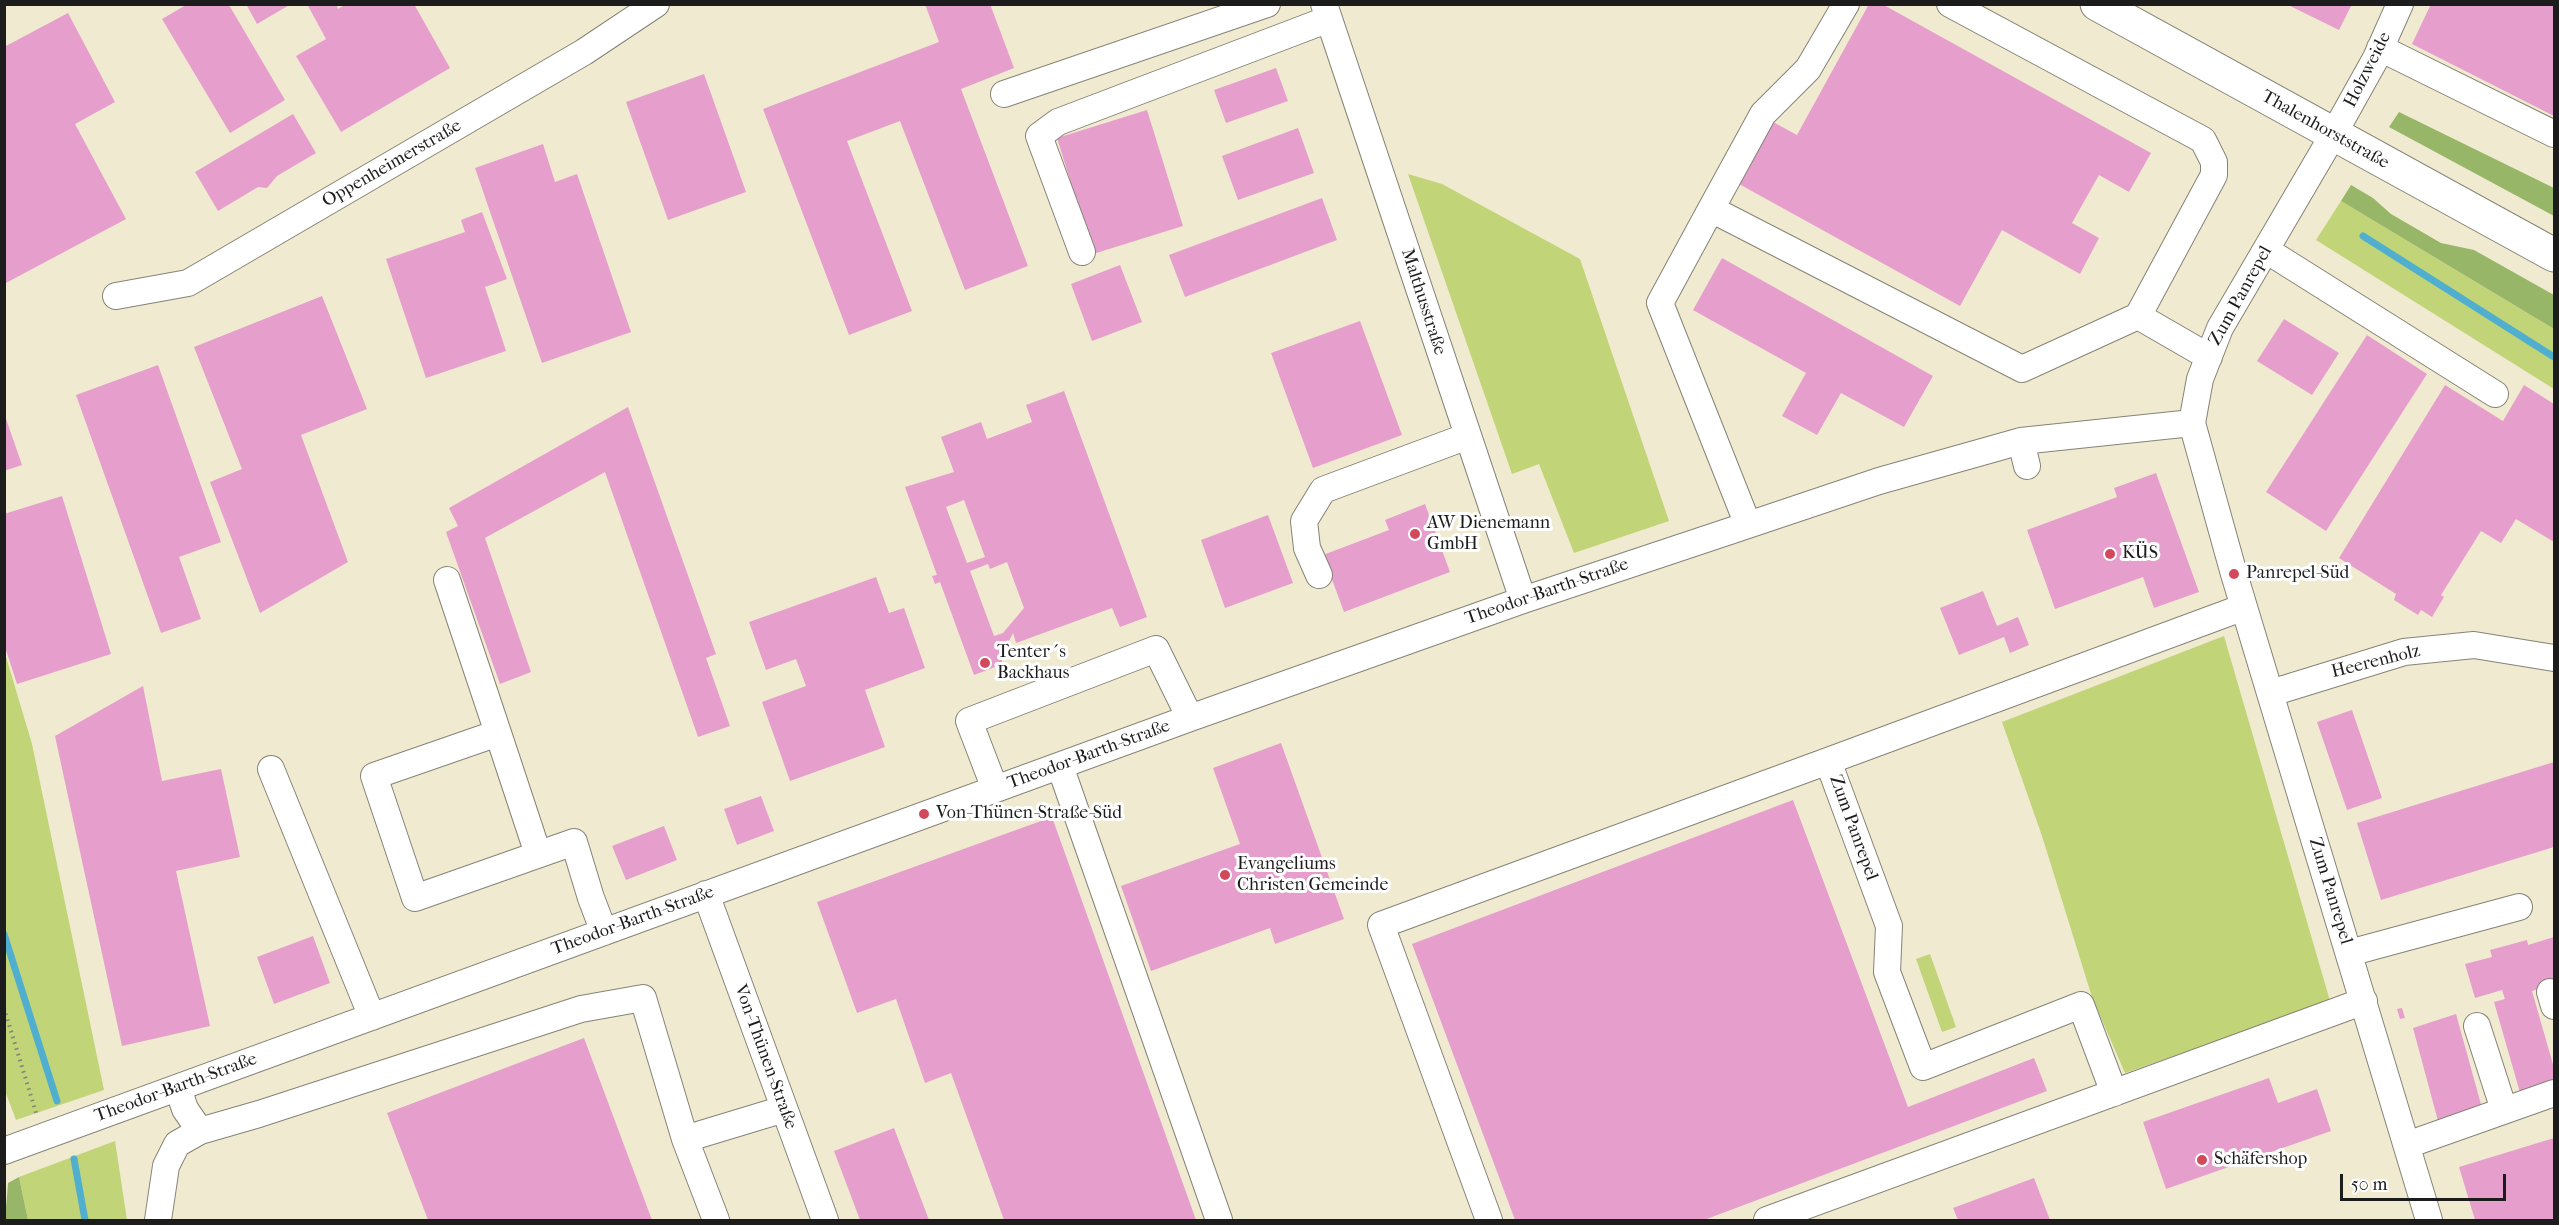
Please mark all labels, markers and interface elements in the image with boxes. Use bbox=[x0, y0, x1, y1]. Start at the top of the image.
street label: Holzweide bbox=[2340, 29, 2396, 111]
street label: Thalenhorststraße bbox=[2257, 86, 2393, 174]
street label: Oppenheimerstraße bbox=[319, 115, 465, 213]
street label: Zum Panrepel bbox=[2205, 242, 2277, 350]
street label: Malthusstraße bbox=[1396, 246, 1450, 358]
place label: AW Dienemann GmbH bbox=[1427, 513, 1550, 556]
marker: AW Dienemann GmbH bbox=[1408, 527, 1422, 541]
place label: KÜS bbox=[2122, 543, 2158, 565]
marker: KÜS bbox=[2103, 547, 2117, 561]
street label: Theodor-Barth-Straße bbox=[1463, 554, 1631, 630]
place label: Panrepel-Süd bbox=[2246, 563, 2349, 585]
marker: Panrepel-Süd bbox=[2227, 567, 2241, 581]
street label: Heerenholz bbox=[2329, 641, 2423, 683]
place label: Tenter´s Backhaus bbox=[997, 642, 1069, 684]
marker: Tenter´s Backhaus bbox=[978, 656, 992, 670]
street label: Theodor-Barth-Straße bbox=[1005, 716, 1173, 794]
street label: Zum Panrepel bbox=[1824, 772, 1882, 884]
place label: Von-Thünen-Straße-Süd bbox=[936, 803, 1122, 825]
marker: Von-Thünen-Straße-Süd bbox=[917, 807, 931, 821]
street label: Zum Panrepel bbox=[2304, 835, 2356, 947]
place label: Evangeliums Christen Gemeinde bbox=[1237, 854, 1388, 896]
marker: Evangeliums Christen Gemeinde bbox=[1218, 868, 1232, 882]
street label: Theodor-Barth-Straße bbox=[549, 882, 717, 960]
street label: Von-Thünen-Straße bbox=[729, 982, 801, 1132]
street label: Theodor-Barth-Straße bbox=[92, 1049, 260, 1127]
place label: Schäfershop bbox=[2214, 1149, 2307, 1171]
marker: Schäfershop bbox=[2195, 1153, 2209, 1167]
scale bar bbox=[2343, 1162, 2510, 1200]
text: 50 m bbox=[2351, 1174, 2387, 1195]

